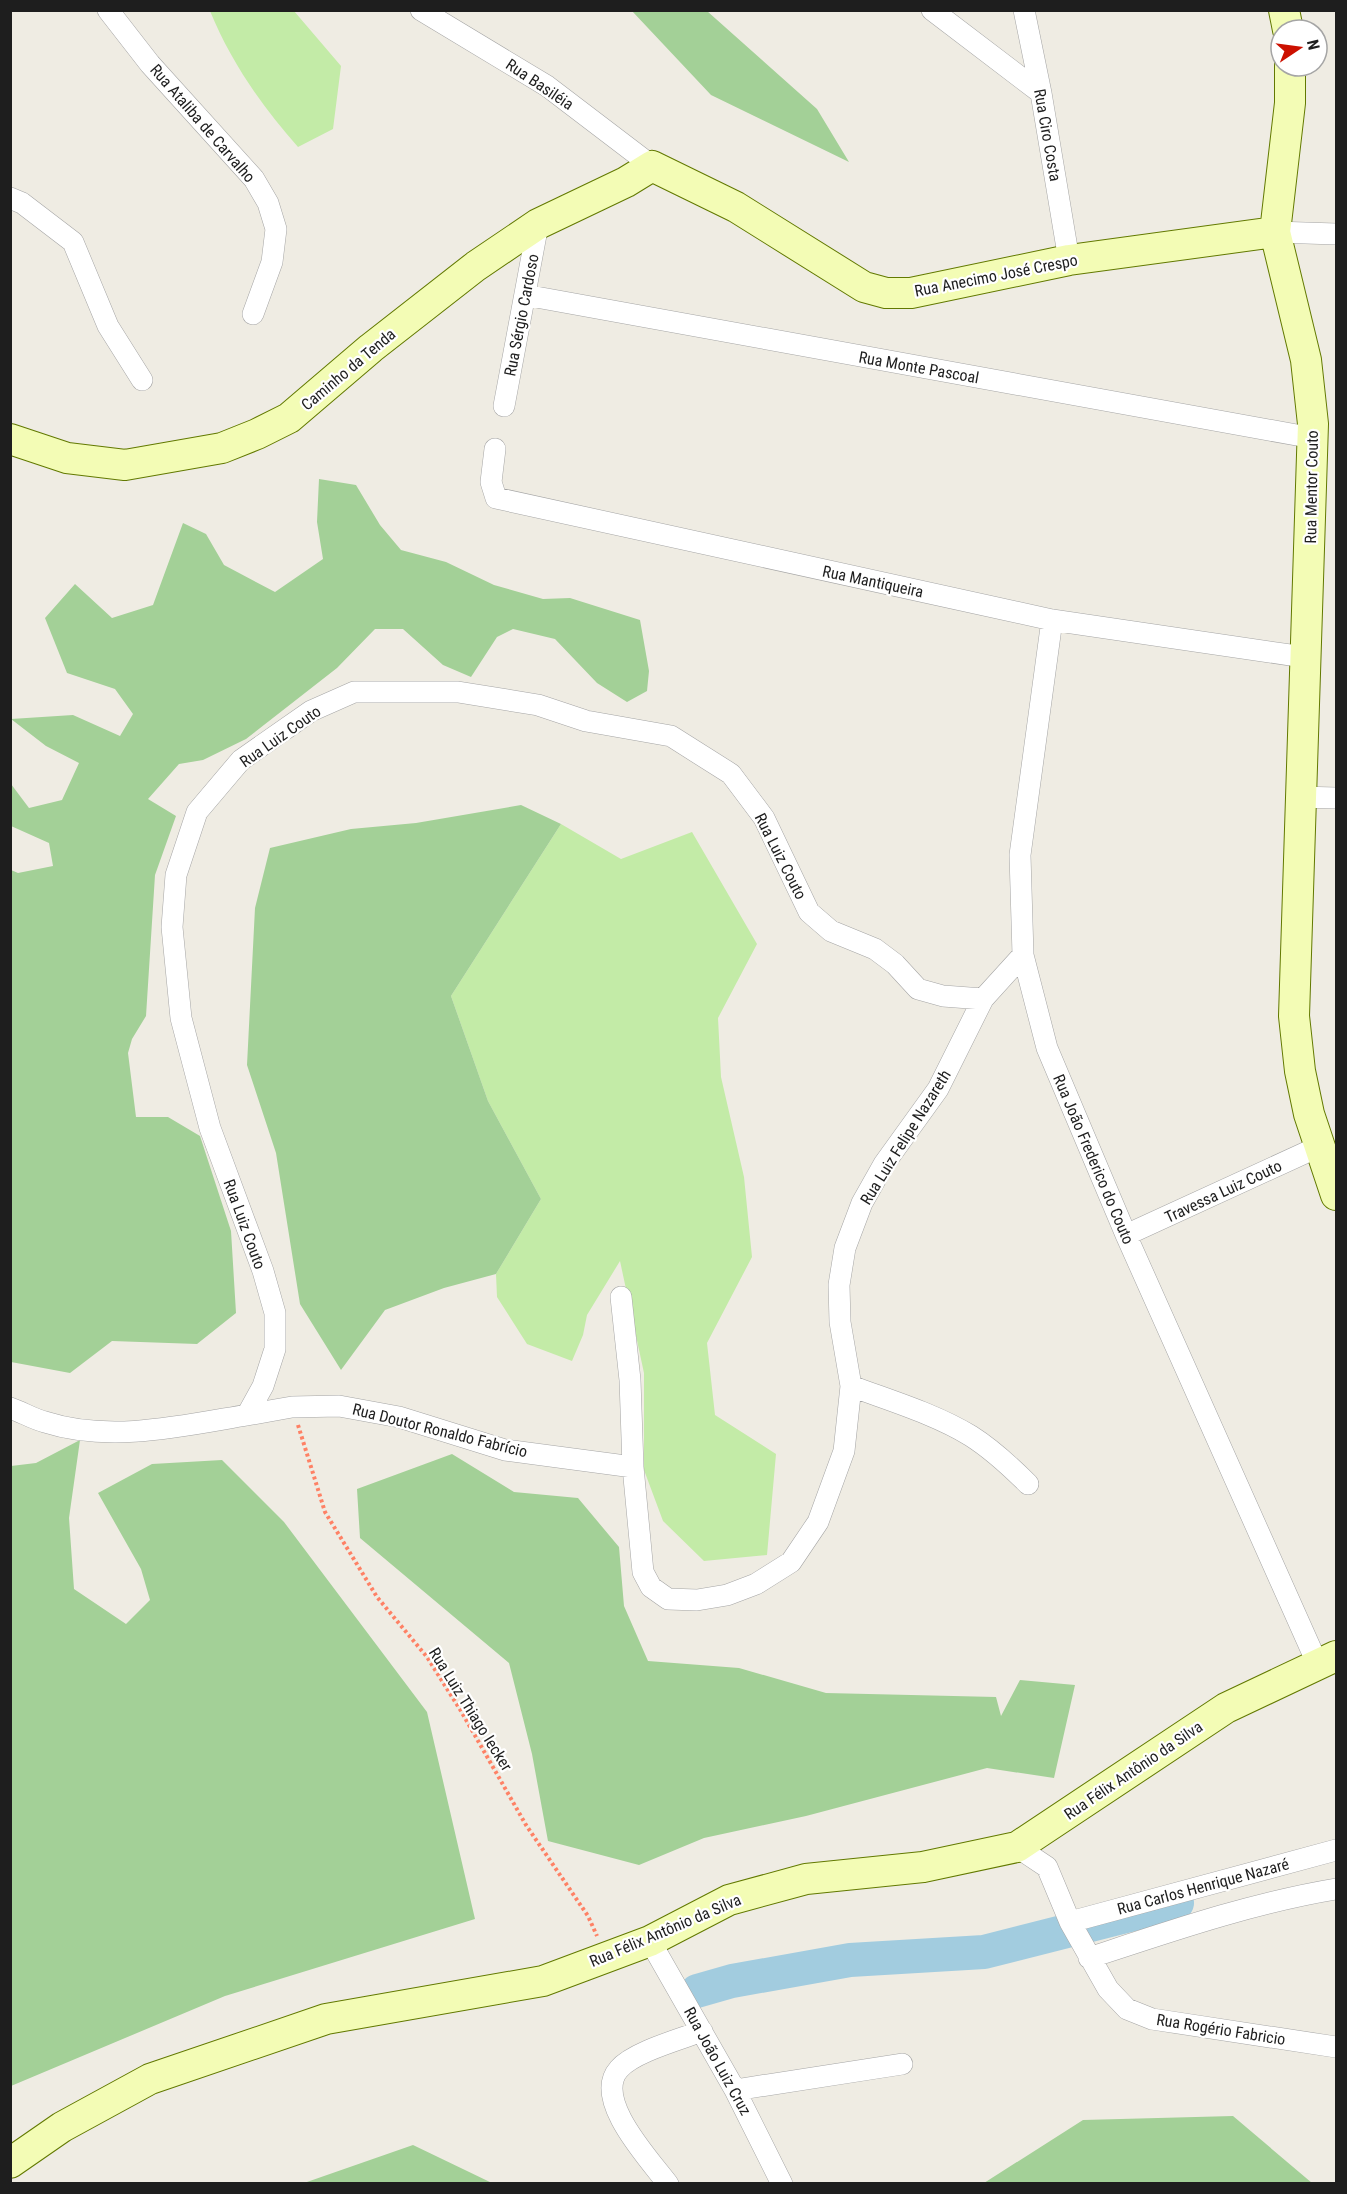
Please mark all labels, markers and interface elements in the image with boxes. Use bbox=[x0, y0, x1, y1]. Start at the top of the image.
north arrow bbox=[1269, 18, 1329, 78]
text: N bbox=[1303, 38, 1323, 52]
street label: Rua Basiléia bbox=[502, 55, 577, 114]
street label: Rua Ataliba de Carvalho bbox=[146, 60, 259, 186]
street label: Rua Ciro Costa bbox=[1030, 87, 1065, 183]
street label: Rua Anecimo José Crespo bbox=[913, 250, 1079, 301]
street label: Rua Sérgio Cardoso bbox=[500, 252, 543, 378]
street label: Caminho da Tenda bbox=[297, 325, 399, 414]
street label: Rua Monte Pascoal bbox=[857, 348, 981, 387]
street label: Rua Mentor Couto bbox=[1301, 430, 1322, 544]
street label: Rua Mantiqueira bbox=[821, 562, 925, 601]
street label: Rua Luiz Couto bbox=[236, 702, 324, 771]
street label: Rua Luiz Couto bbox=[751, 810, 810, 903]
street label: Rua Luiz Felipe Nazareth bbox=[856, 1066, 955, 1208]
street label: Rua João Frederico do Couto bbox=[1049, 1071, 1138, 1247]
street label: Travessa Luiz Couto bbox=[1162, 1156, 1285, 1227]
street label: Rua Luiz Couto bbox=[219, 1177, 270, 1272]
street label: Rua Doutor Ronaldo Fabrício bbox=[350, 1400, 529, 1461]
street label: Rua Luiz Thiago Iecker bbox=[425, 1644, 516, 1775]
street label: Rua Félix Antônio da Silva bbox=[1061, 1717, 1206, 1824]
street label: Rua Carlos Henrique Nazaré bbox=[1115, 1854, 1291, 1919]
street label: Rua Félix Antônio da Silva bbox=[587, 1890, 744, 1971]
street label: Rua João Luiz Cruz bbox=[680, 2004, 755, 2119]
street label: Rua Rogério Fabricio bbox=[1155, 2010, 1287, 2049]

